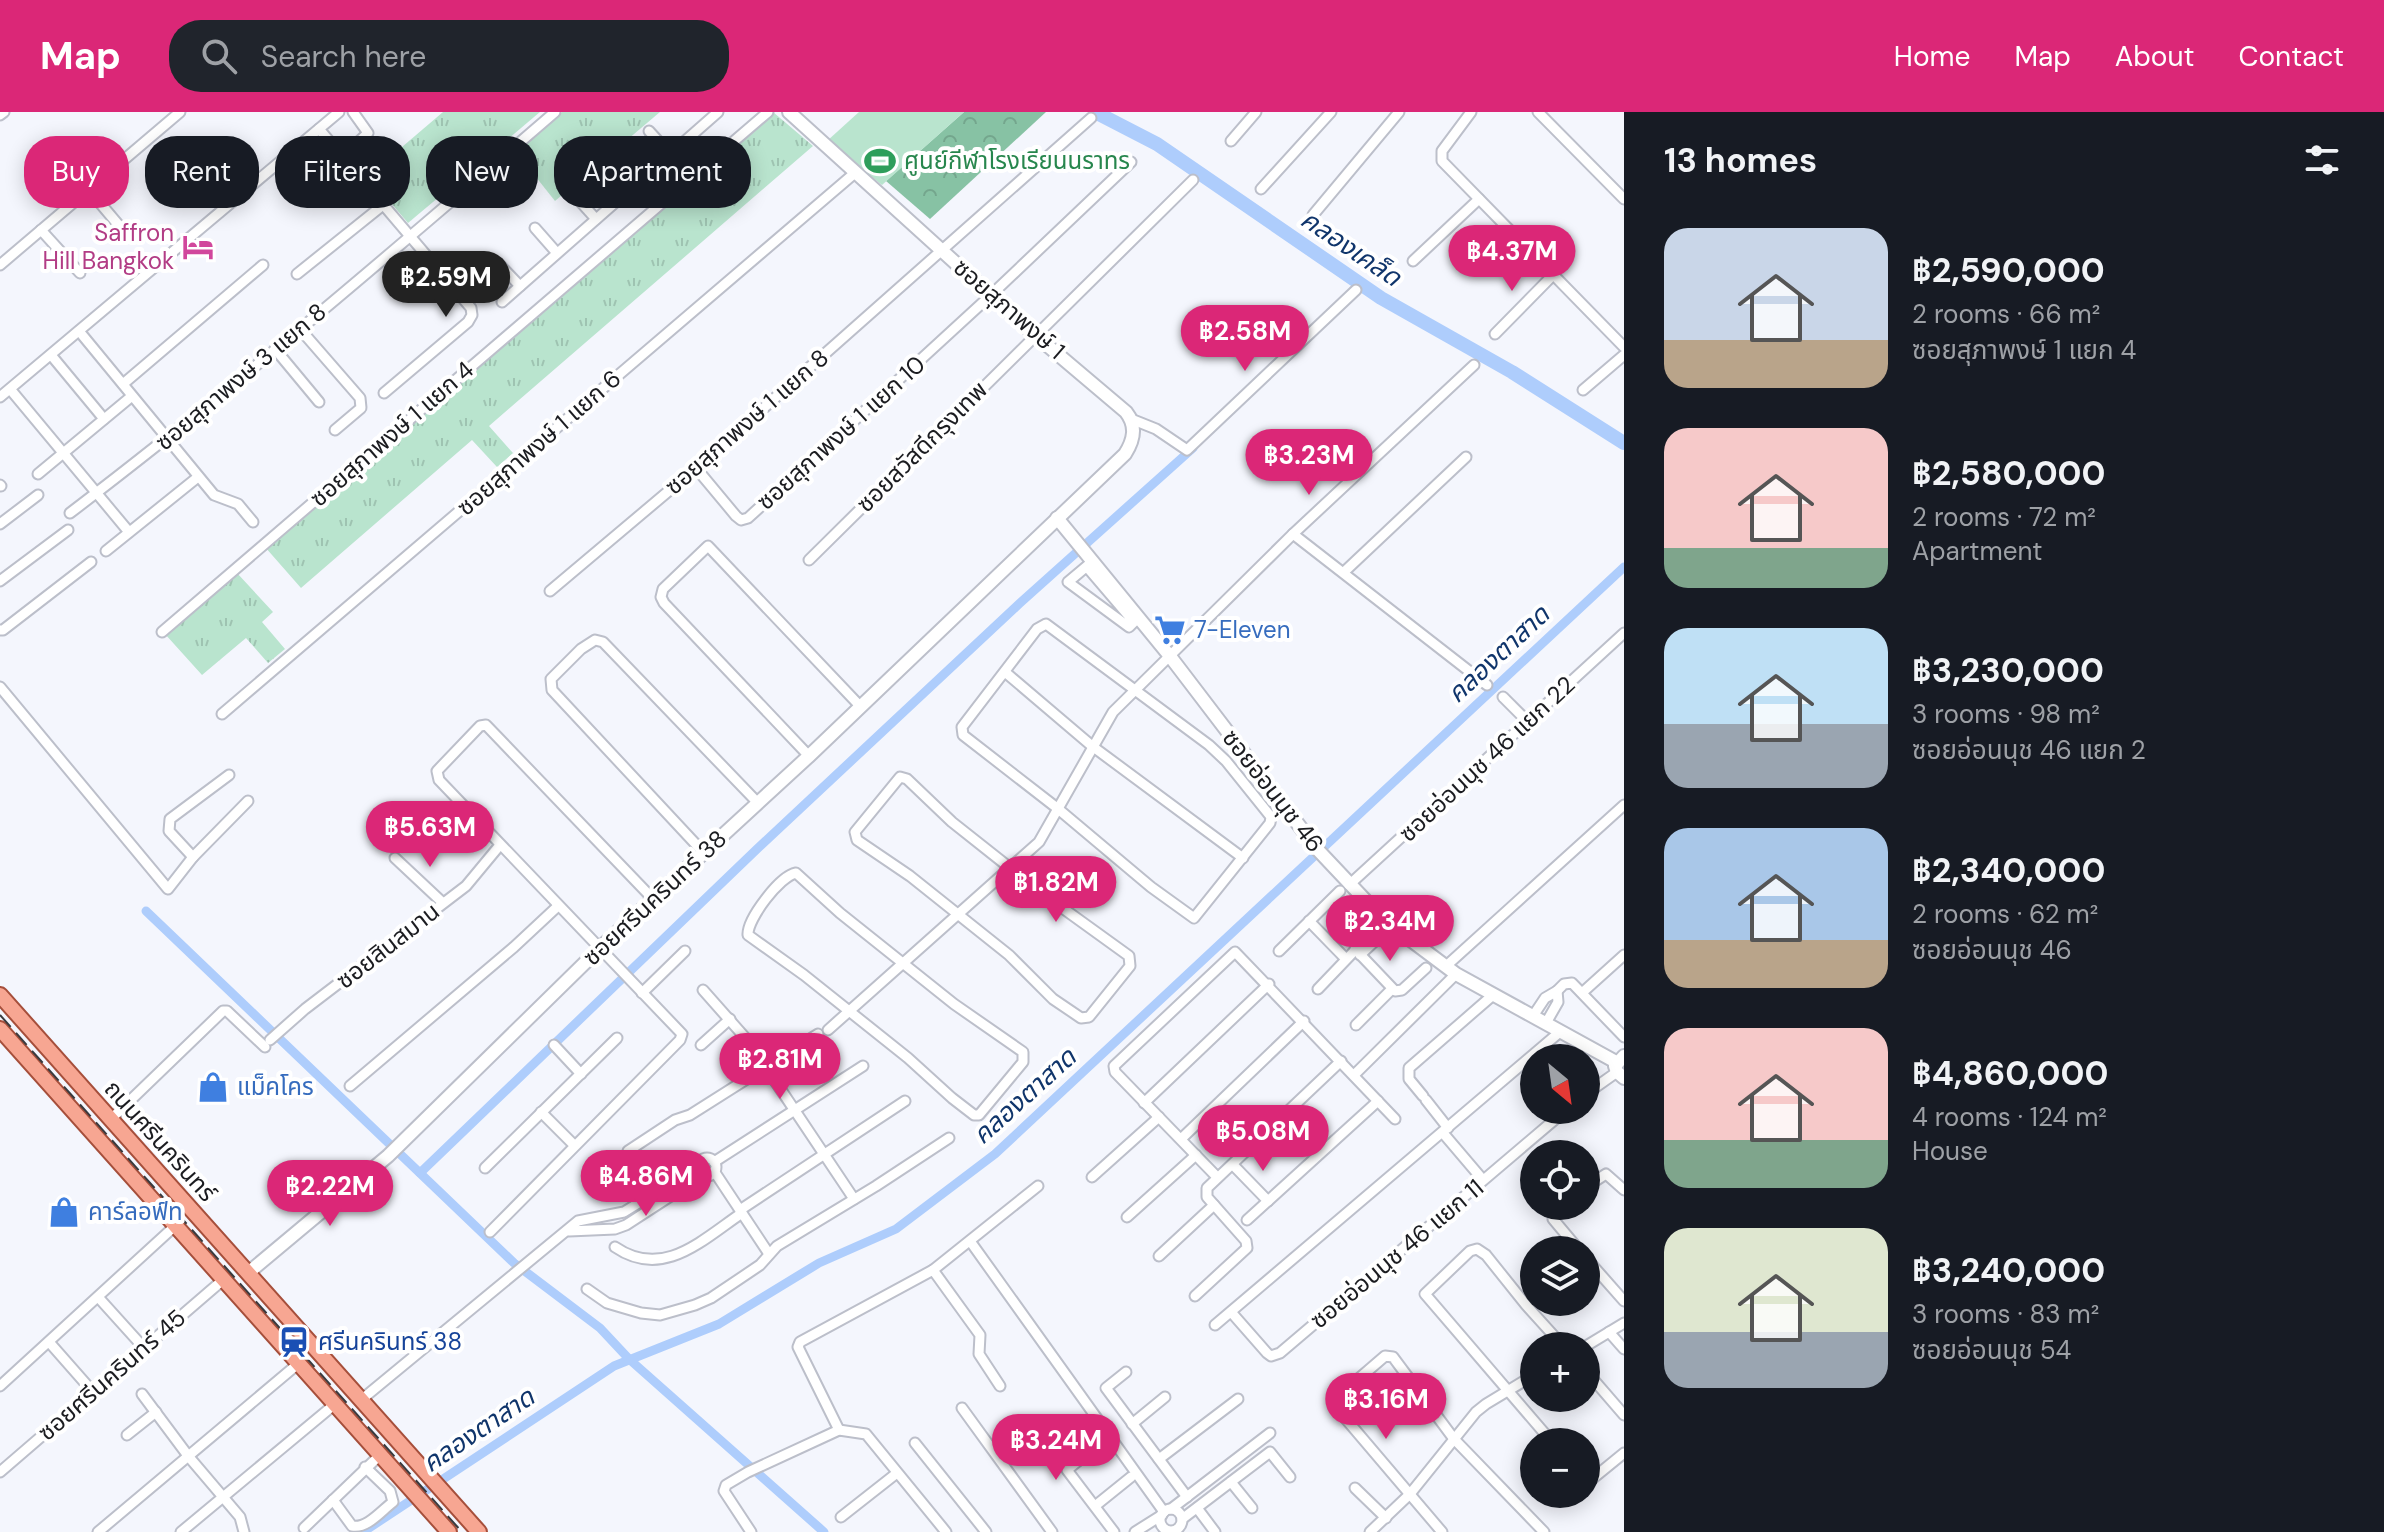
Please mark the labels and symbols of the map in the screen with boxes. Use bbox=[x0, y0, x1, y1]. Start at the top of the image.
sports icon: ศูนย์กีฬาโรงเรียนนราทร bbox=[863, 144, 897, 178]
place label: ศูนย์กีฬาโรงเรียนนราทร bbox=[904, 145, 1130, 176]
water label: คลองเคล็ด bbox=[1294, 202, 1409, 294]
place label: Saffron Hill Bangkok bbox=[43, 217, 174, 276]
pin: ฿4.37M bbox=[1447, 225, 1577, 293]
hotel icon: Saffron Hill Bangkok bbox=[181, 230, 215, 264]
pin: ฿2.59M bbox=[381, 251, 511, 319]
street label: ซอยสุภาพงษ์ 1 bbox=[947, 252, 1072, 366]
street label: ซอยสุภาพงษ์ 3 แยก 8 bbox=[149, 296, 333, 457]
pin: ฿2.58M bbox=[1180, 305, 1310, 373]
street label: ซอยสุภาพงษ์ 1 แยก 8 bbox=[658, 342, 835, 501]
street label: ซอยสุภาพงษ์ 1 แยก 10 bbox=[750, 349, 931, 517]
street label: ซอยสุภาพงษ์ 1 แยก 4 bbox=[303, 354, 480, 513]
street label: ซอยสุภาพงษ์ 1 แยก 6 bbox=[450, 363, 627, 522]
street label: ซอยสวัสดีกรุงเทพ bbox=[850, 375, 994, 519]
pin: ฿3.23M bbox=[1244, 429, 1374, 497]
water label: คลองตาสาด bbox=[1440, 597, 1557, 710]
supermarket icon: 7-Eleven bbox=[1153, 613, 1187, 647]
place label: 7-Eleven bbox=[1194, 614, 1291, 645]
street label: ซอยอ่อนนุช 46 แยก 22 bbox=[1392, 669, 1581, 848]
street label: ซอยอ่อนนุช 46 bbox=[1216, 723, 1331, 858]
pin: ฿5.63M bbox=[365, 801, 495, 869]
street label: ซอยศรีนครินทร์ 38 bbox=[576, 823, 733, 972]
pin: ฿1.82M bbox=[991, 856, 1121, 924]
pin: ฿2.34M bbox=[1325, 895, 1455, 963]
street label: ซอยสินสมาน bbox=[330, 896, 446, 996]
pin: ฿2.81M bbox=[715, 1033, 845, 1101]
water label: คลองตาสาด bbox=[965, 1040, 1084, 1152]
north arrow bbox=[1520, 1044, 1600, 1124]
shop icon: แม็คโคร bbox=[196, 1070, 230, 1104]
place label: แม็คโคร bbox=[237, 1071, 314, 1102]
street label: ถนนศรีนครินทร์ bbox=[98, 1073, 224, 1209]
pin: ฿5.08M bbox=[1198, 1105, 1328, 1173]
pin: ฿4.86M bbox=[581, 1150, 711, 1218]
pin: ฿2.22M bbox=[265, 1160, 395, 1228]
street label: ซอยอ่อนนุช 46 แยก 11 bbox=[1304, 1172, 1490, 1335]
shop icon: คาร์ลอฟ์ท bbox=[47, 1195, 81, 1229]
place label: คาร์ลอฟ์ท bbox=[88, 1196, 183, 1227]
street label: ซอยศรีนครินทร์ 45 bbox=[31, 1302, 192, 1447]
station icon: ศรีนครินทร์ 38 bbox=[277, 1325, 311, 1359]
place label: ศรีนครินทร์ 38 bbox=[318, 1326, 462, 1357]
pin: ฿3.16M bbox=[1321, 1373, 1451, 1441]
water label: คลองตาสาด bbox=[415, 1380, 541, 1480]
pin: ฿3.24M bbox=[991, 1414, 1121, 1482]

